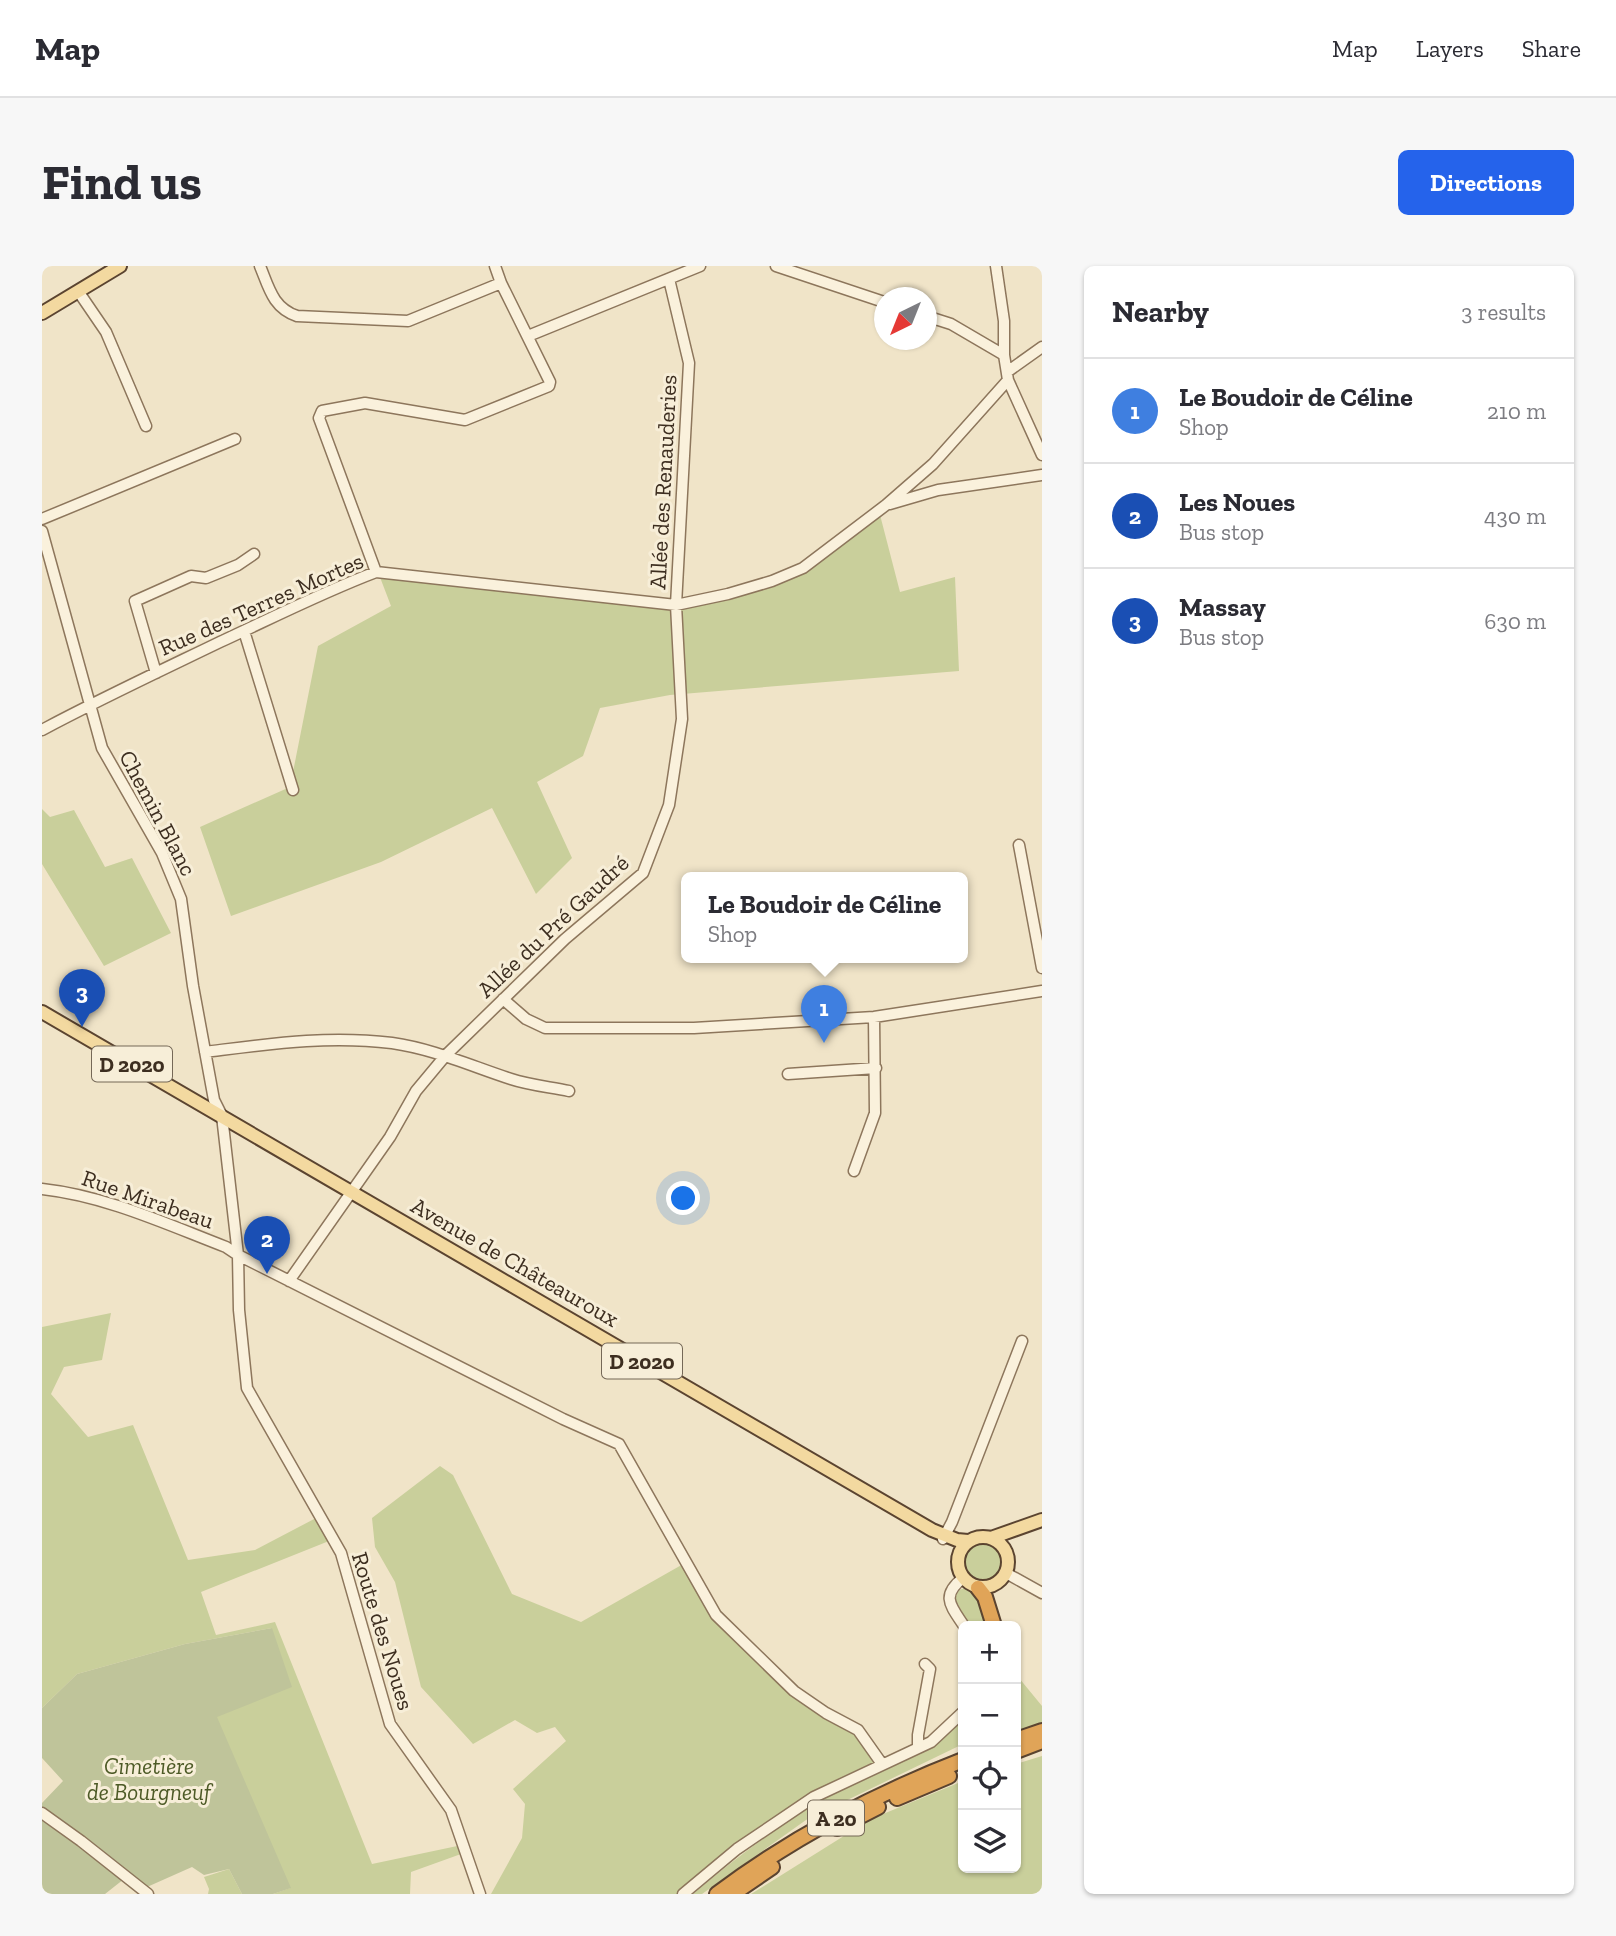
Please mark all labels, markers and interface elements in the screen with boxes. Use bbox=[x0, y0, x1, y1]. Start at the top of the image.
text: Map bbox=[35, 29, 100, 68]
text: Map bbox=[1332, 34, 1378, 63]
text: Layers bbox=[1416, 34, 1484, 63]
text: Share bbox=[1522, 34, 1581, 63]
button: Directions bbox=[1398, 150, 1574, 215]
text: Find us bbox=[42, 153, 202, 212]
north arrow bbox=[874, 287, 937, 350]
text: Nearby bbox=[1112, 294, 1209, 330]
text: 3 results bbox=[1461, 298, 1546, 326]
street label: Allée des Renauderies bbox=[643, 374, 683, 590]
text: Le Boudoir de Céline bbox=[1179, 381, 1413, 413]
text: 1 bbox=[1130, 397, 1140, 425]
text: 210 m bbox=[1487, 397, 1546, 425]
text: Shop bbox=[1179, 413, 1229, 441]
text: Les Noues bbox=[1179, 486, 1295, 518]
text: 2 bbox=[1129, 502, 1141, 530]
text: 430 m bbox=[1484, 502, 1546, 530]
text: Bus stop bbox=[1179, 518, 1264, 546]
street label: Rue des Terres Mortes bbox=[154, 546, 368, 662]
text: Massay bbox=[1179, 591, 1266, 623]
text: 3 bbox=[1129, 607, 1141, 635]
text: 630 m bbox=[1484, 607, 1546, 635]
text: Bus stop bbox=[1179, 623, 1264, 651]
street label: Chemin Blanc bbox=[113, 745, 203, 881]
street label: Allée du Pré Gaudré bbox=[472, 849, 634, 1003]
popup bbox=[681, 872, 968, 963]
text: Le Boudoir de Céline bbox=[708, 888, 941, 920]
text: Shop bbox=[708, 920, 757, 948]
pin: 3 bbox=[59, 969, 105, 1027]
pin: 1 bbox=[801, 985, 847, 1043]
road number: D 2020 bbox=[92, 1046, 172, 1082]
street label: Rue Mirabeau bbox=[78, 1163, 218, 1235]
your location bbox=[666, 1181, 700, 1215]
street label: Avenue de Châteauroux bbox=[406, 1191, 624, 1333]
pin: 2 bbox=[244, 1216, 290, 1274]
road number: D 2020 bbox=[602, 1344, 682, 1378]
street label: Route des Noues bbox=[346, 1549, 420, 1713]
map controls bbox=[958, 1621, 1021, 1873]
button: + bbox=[958, 1621, 1021, 1684]
button: − bbox=[958, 1684, 1021, 1747]
button: locate bbox=[958, 1747, 1021, 1810]
park label: Cimetière de Bourgneuf bbox=[87, 1752, 214, 1806]
road number: A 20 bbox=[808, 1800, 864, 1836]
button: layers bbox=[958, 1810, 1021, 1873]

